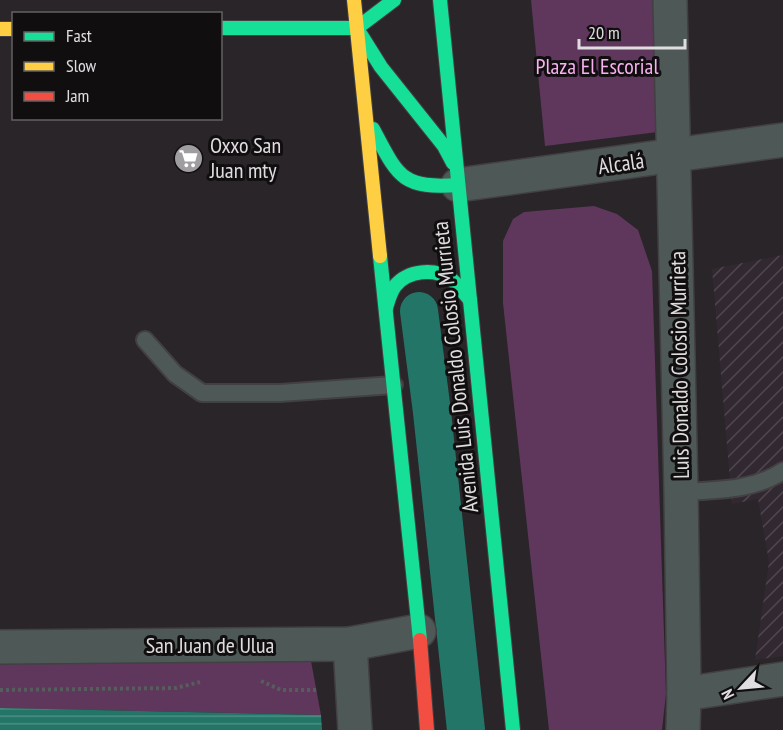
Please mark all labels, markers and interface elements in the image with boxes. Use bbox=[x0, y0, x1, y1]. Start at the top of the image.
legend bbox=[12, 12, 222, 120]
scale bar bbox=[579, 12, 686, 50]
text: 20 m bbox=[588, 21, 620, 44]
text: Fast bbox=[66, 24, 92, 47]
park label: Plaza El Escorial bbox=[535, 52, 659, 80]
text: Slow bbox=[66, 54, 97, 77]
text: Jam bbox=[65, 84, 89, 107]
place label: Oxxo San Juan mty bbox=[209, 131, 281, 184]
supermarket icon: Oxxo San Juan mty bbox=[173, 142, 205, 174]
street label: Alcalá bbox=[596, 146, 646, 180]
street label: Avenida Luis Donaldo Colosio Murrieta bbox=[426, 220, 484, 514]
street label: Luis Donaldo Colosio Murrieta bbox=[663, 251, 695, 479]
street label: San Juan de Ulua bbox=[146, 631, 274, 659]
north arrow bbox=[711, 658, 771, 718]
text: N bbox=[717, 686, 738, 703]

